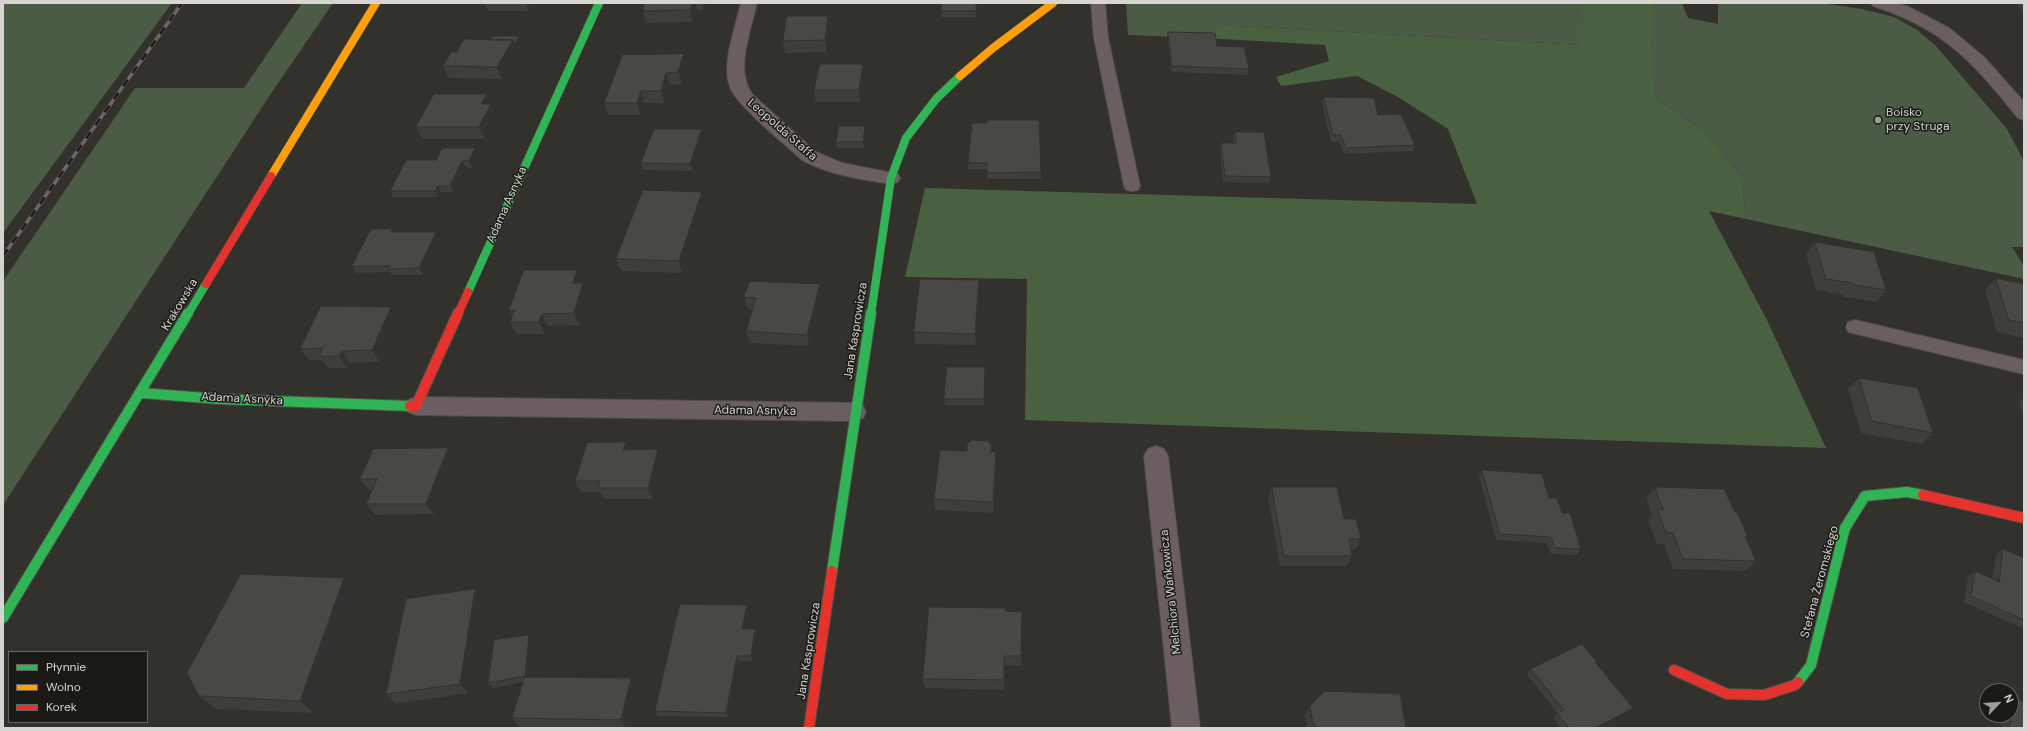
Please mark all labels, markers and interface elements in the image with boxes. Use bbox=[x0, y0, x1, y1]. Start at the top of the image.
street label: Leopolda Staffa bbox=[744, 96, 820, 164]
place label: Boisko przy Struga bbox=[1886, 106, 1950, 134]
marker: Boisko przy Struga bbox=[1873, 115, 1883, 125]
street label: Adama Asnyka bbox=[484, 165, 530, 245]
street label: Krakowska bbox=[159, 276, 201, 334]
street label: Jana Kasprowicza bbox=[841, 281, 871, 381]
street label: Adama Asnyka bbox=[201, 390, 283, 408]
street label: Adama Asnyka bbox=[714, 403, 796, 419]
street label: Stefana Żeromskiego bbox=[1798, 524, 1842, 640]
street label: Melchiora Wańkowicza bbox=[1157, 529, 1185, 655]
street label: Jana Kasprowicza bbox=[794, 601, 824, 701]
legend bbox=[8, 651, 148, 723]
text: Płynnie bbox=[46, 659, 86, 675]
text: Wolno bbox=[46, 679, 81, 695]
north arrow bbox=[1979, 683, 2019, 723]
text: N bbox=[2001, 692, 2017, 705]
text: Korek bbox=[46, 699, 77, 715]

